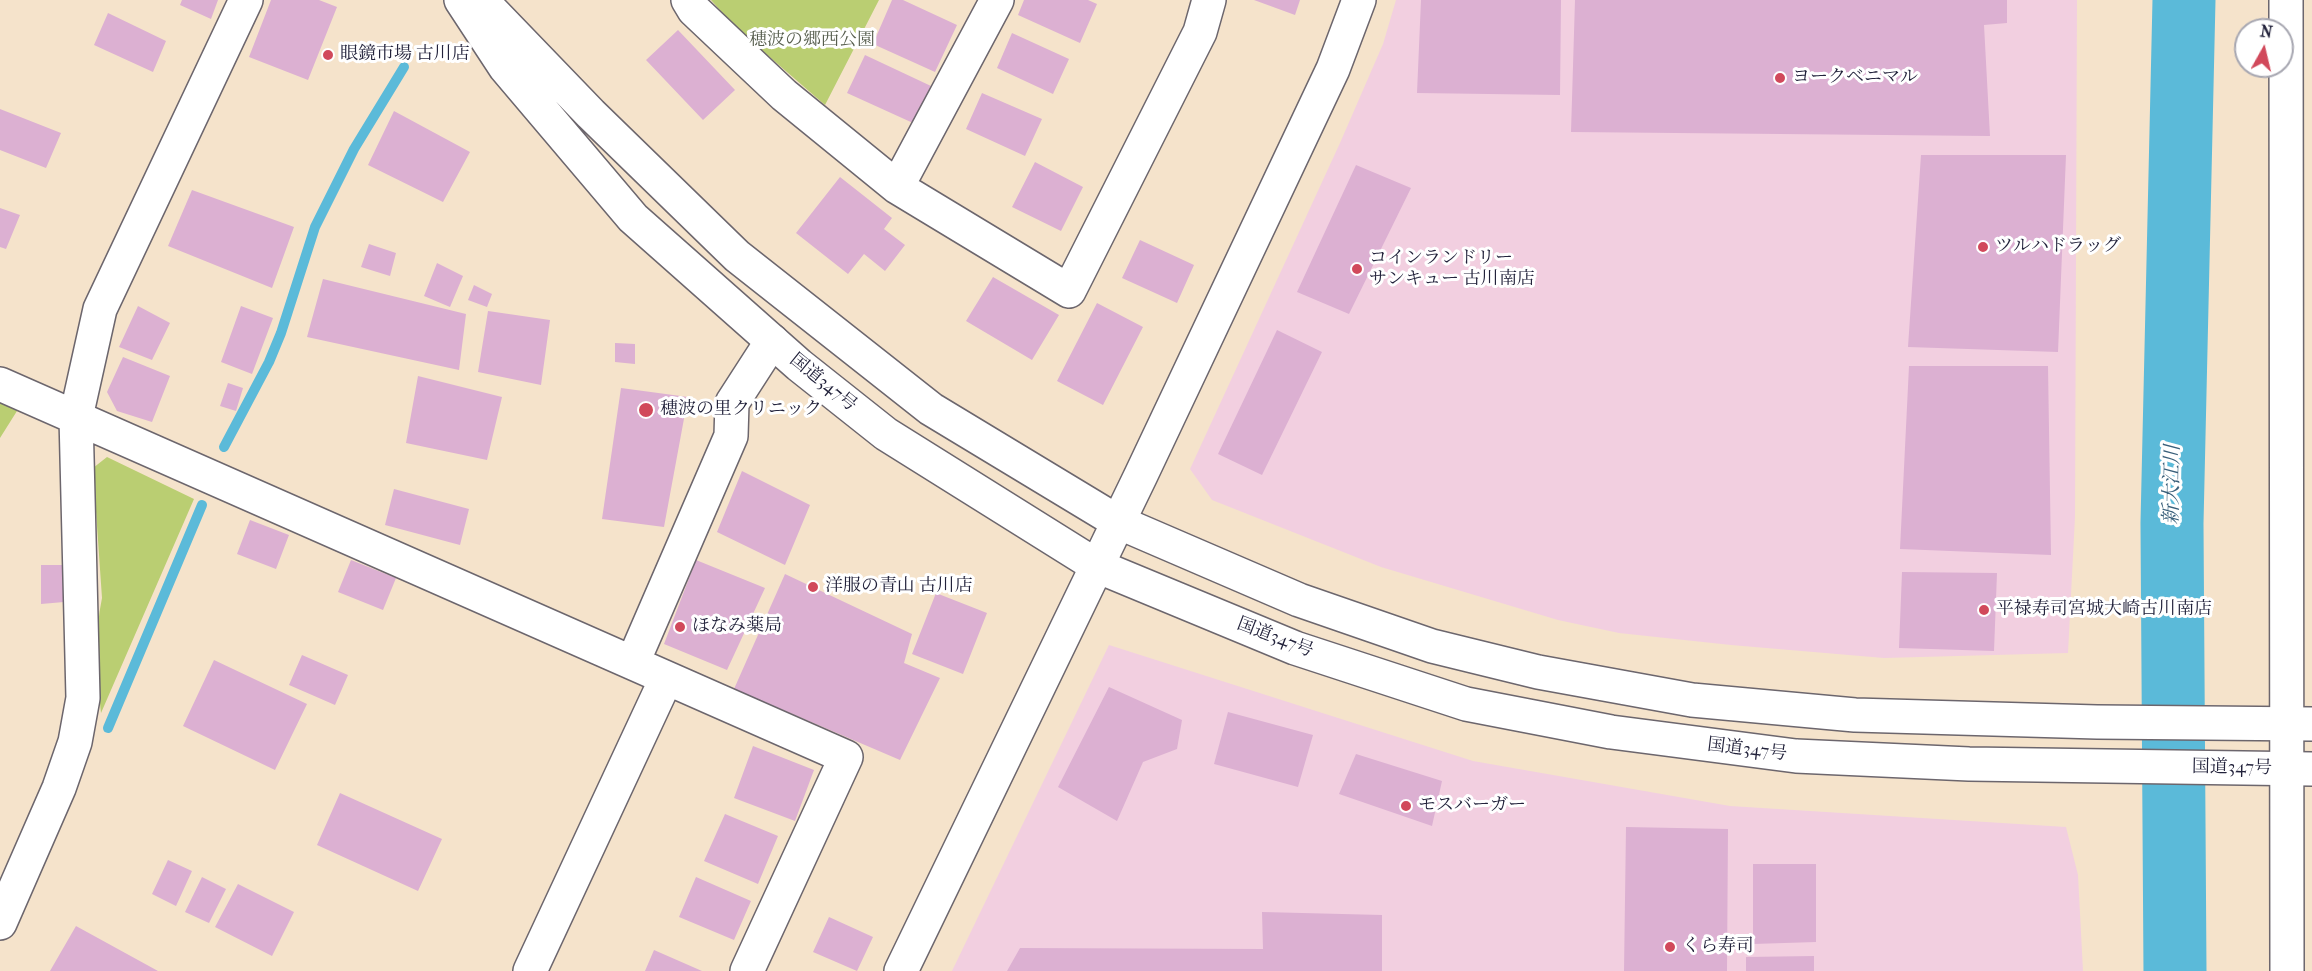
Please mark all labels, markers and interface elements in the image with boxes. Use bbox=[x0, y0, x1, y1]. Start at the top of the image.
north arrow bbox=[2234, 18, 2294, 78]
text: N bbox=[2259, 21, 2274, 42]
park label: 穂波の郷西公園 bbox=[749, 30, 875, 52]
place label: 眼鏡市場 古川店 bbox=[340, 44, 470, 66]
marker: 眼鏡市場 古川店 bbox=[321, 48, 335, 62]
place label: ヨークベニマル bbox=[1792, 67, 1918, 89]
marker: ヨークベニマル bbox=[1773, 71, 1787, 85]
place label: ツルハドラッグ bbox=[1995, 236, 2121, 258]
marker: ツルハドラッグ bbox=[1976, 240, 1990, 254]
place label: コインランドリー サンキュー 古川南店 bbox=[1369, 248, 1535, 290]
marker: コインランドリー サンキュー 古川南店 bbox=[1350, 262, 1364, 276]
street label: 国道347号 bbox=[785, 349, 861, 417]
place label: 穂波の里クリニック bbox=[660, 399, 822, 421]
marker: 穂波の里クリニック bbox=[637, 401, 655, 419]
water label: 新大江川 bbox=[2160, 445, 2186, 525]
place label: 洋服の青山 古川店 bbox=[825, 576, 973, 598]
marker: 洋服の青山 古川店 bbox=[806, 580, 820, 594]
place label: 平禄寿司宮城大崎古川南店 bbox=[1996, 599, 2212, 621]
marker: 平禄寿司宮城大崎古川南店 bbox=[1977, 603, 1991, 617]
street label: 国道347号 bbox=[1234, 614, 1316, 662]
place label: ほなみ薬局 bbox=[692, 616, 782, 638]
marker: ほなみ薬局 bbox=[673, 620, 687, 634]
street label: 国道347号 bbox=[1706, 734, 1788, 766]
street label: 国道347号 bbox=[2192, 757, 2272, 779]
place label: モスバーガー bbox=[1418, 795, 1526, 817]
marker: モスバーガー bbox=[1399, 799, 1413, 813]
place label: くら寿司 bbox=[1682, 936, 1754, 958]
marker: くら寿司 bbox=[1663, 940, 1677, 954]

